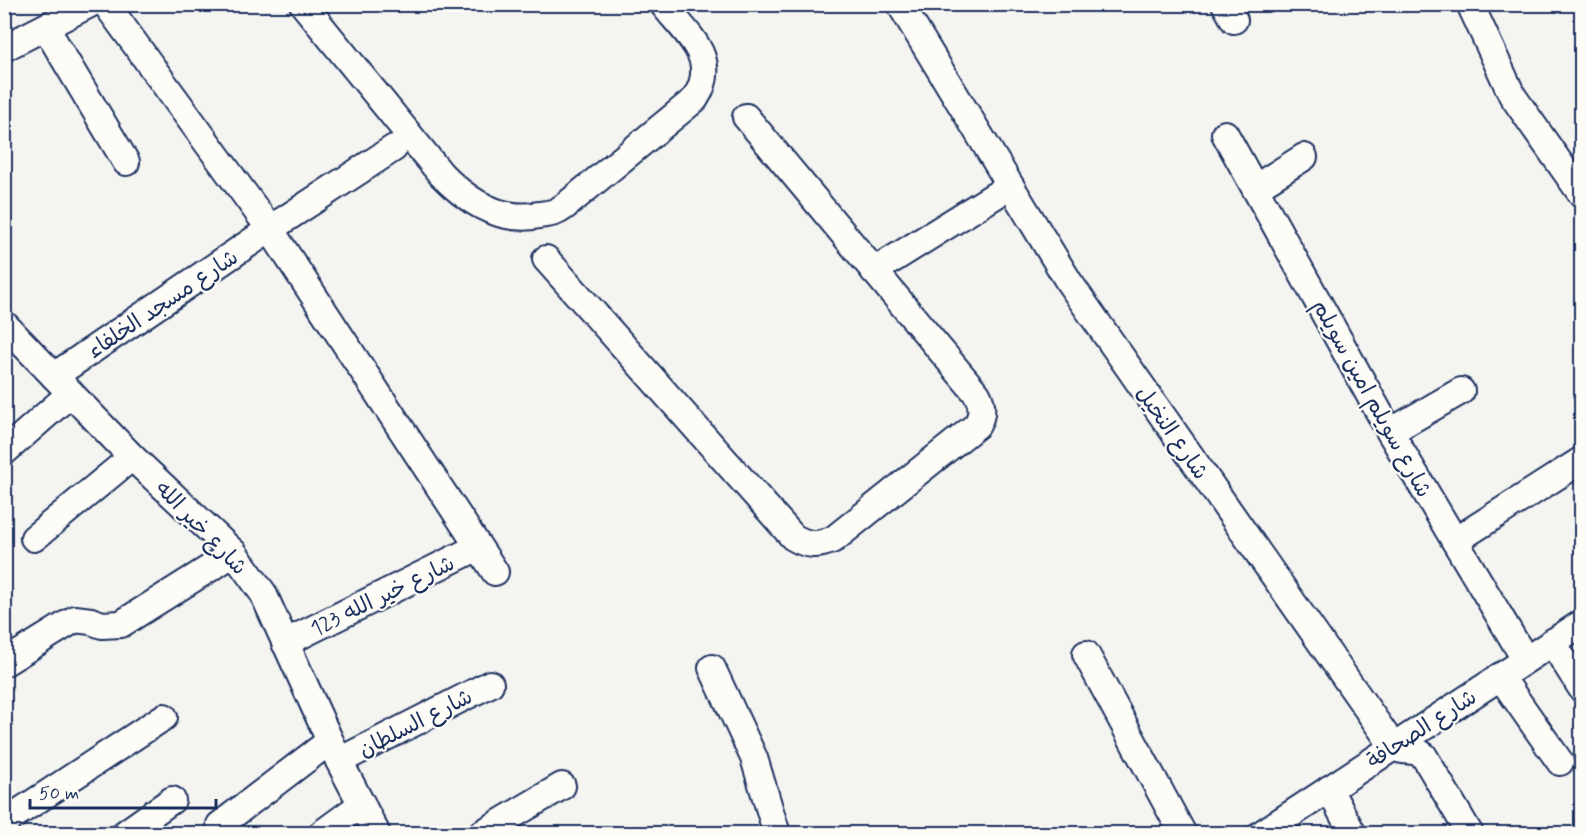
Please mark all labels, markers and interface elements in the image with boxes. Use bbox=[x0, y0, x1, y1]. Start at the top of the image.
street label: شارع مسجد الخلفاء bbox=[82, 244, 244, 366]
street label: شارع سويلم امين سويلم bbox=[1304, 295, 1437, 503]
street label: شارع النخيل bbox=[1129, 381, 1214, 485]
street label: شارع خير الله bbox=[149, 475, 252, 581]
street label: شارع خير الله 123 bbox=[306, 550, 459, 644]
street label: شارع السلطان bbox=[354, 683, 478, 764]
street label: شارع الصحافة bbox=[1362, 684, 1482, 776]
scale bar bbox=[30, 772, 216, 810]
text: 50 m bbox=[39, 782, 79, 806]

